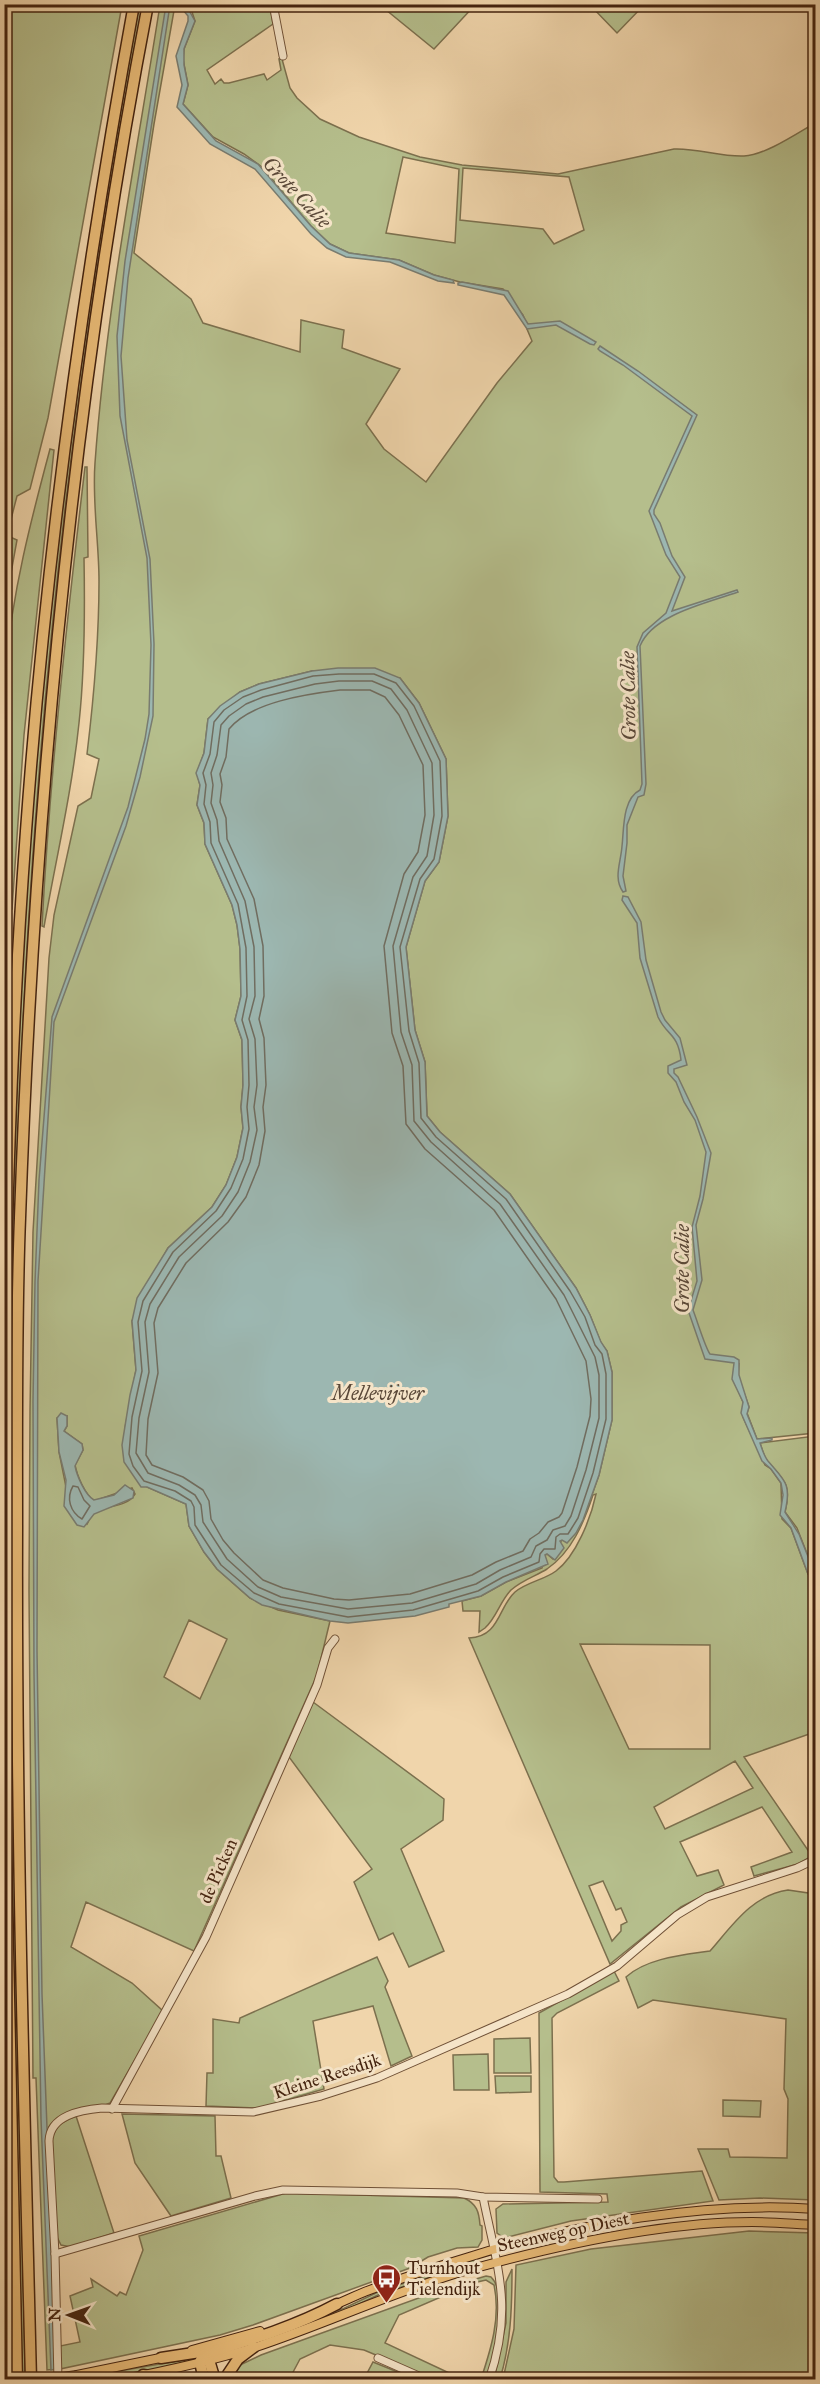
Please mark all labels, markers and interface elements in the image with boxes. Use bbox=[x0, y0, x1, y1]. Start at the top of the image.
water label: Grote Calie bbox=[258, 151, 337, 233]
water label: Grote Calie bbox=[615, 651, 641, 741]
water label: Grote Calie bbox=[670, 1224, 694, 1314]
water label: Mellevijver bbox=[330, 1381, 426, 1405]
street label: de Picken bbox=[194, 1835, 242, 1907]
street label: Kleine Reesdijk bbox=[270, 2048, 384, 2104]
street label: Steenweg op Diest bbox=[495, 2207, 632, 2258]
place label: Turnhout Tielendijk bbox=[407, 2257, 481, 2300]
bus stop icon: Turnhout Tielendijk bbox=[370, 2262, 402, 2304]
north arrow bbox=[39, 2285, 99, 2345]
text: N bbox=[45, 2307, 64, 2322]

